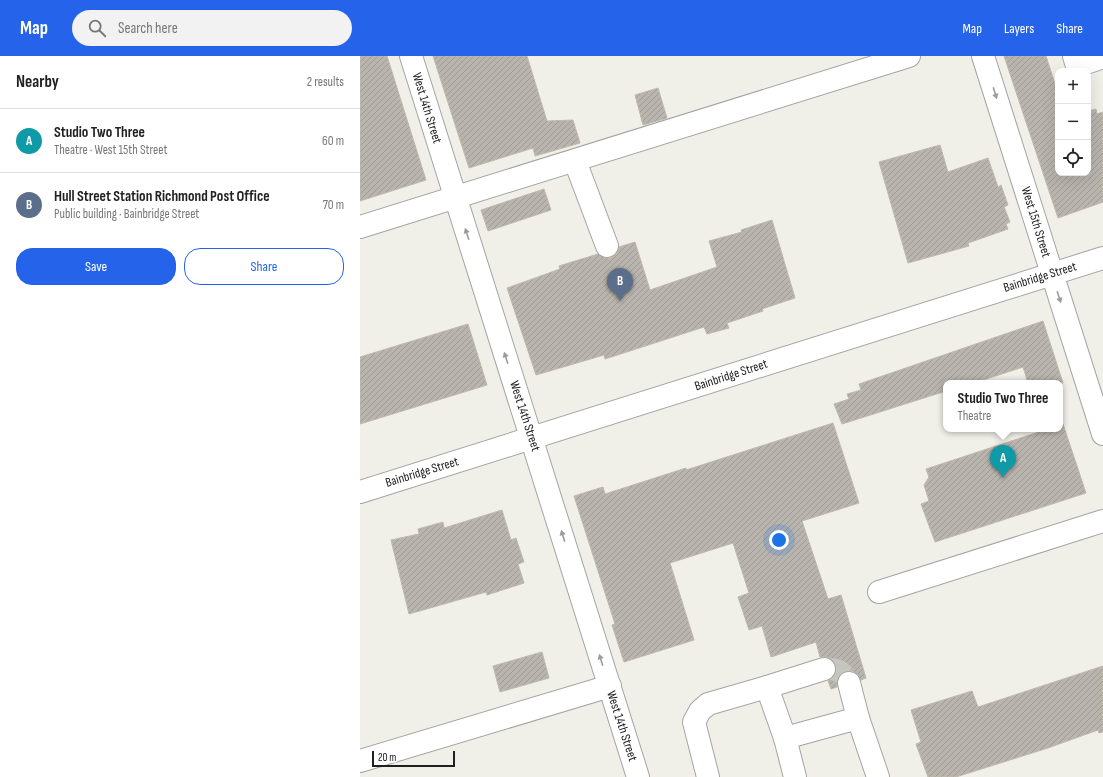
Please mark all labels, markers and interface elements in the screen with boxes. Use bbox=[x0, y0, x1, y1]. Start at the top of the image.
search box bbox=[72, 10, 352, 46]
text: Map bbox=[20, 17, 48, 40]
icon: search bbox=[86, 17, 108, 39]
text: Search here bbox=[118, 19, 178, 38]
text: Map bbox=[962, 20, 982, 37]
text: Layers bbox=[1004, 20, 1034, 37]
text: Share bbox=[1056, 20, 1083, 37]
map controls bbox=[1055, 68, 1091, 176]
button: + bbox=[1055, 68, 1091, 104]
street label: West 14th Street bbox=[409, 71, 445, 145]
text: Nearby bbox=[16, 72, 59, 92]
text: 2 results bbox=[307, 74, 344, 90]
one-way arrow bbox=[992, 88, 998, 100]
button: − bbox=[1055, 104, 1091, 140]
text: Studio Two Three bbox=[54, 123, 145, 142]
text: A bbox=[26, 133, 32, 149]
text: 60 m bbox=[322, 133, 344, 149]
button: locate bbox=[1055, 140, 1091, 176]
text: Theatre · West 15th Street bbox=[54, 142, 167, 158]
street label: West 15th Street bbox=[1018, 185, 1054, 259]
text: Hull Street Station Richmond Post Office bbox=[54, 187, 270, 206]
text: B bbox=[26, 197, 32, 213]
text: 70 m bbox=[323, 197, 344, 213]
text: Public building · Bainbridge Street bbox=[54, 206, 199, 222]
one-way arrow bbox=[464, 228, 470, 240]
button: Save bbox=[16, 248, 176, 285]
button: Share bbox=[184, 248, 344, 285]
street label: Bainbridge Street bbox=[1001, 258, 1079, 296]
pin: B bbox=[607, 268, 633, 301]
one-way arrow bbox=[1056, 292, 1062, 304]
one-way arrow bbox=[503, 352, 509, 364]
street label: Bainbridge Street bbox=[693, 356, 769, 394]
street label: West 14th Street bbox=[506, 379, 544, 453]
popup bbox=[943, 380, 1063, 432]
text: Studio Two Three bbox=[957, 389, 1049, 408]
text: Theatre bbox=[957, 408, 991, 424]
pin: A bbox=[990, 445, 1016, 478]
street label: Bainbridge Street bbox=[383, 453, 461, 491]
one-way arrow bbox=[560, 529, 566, 541]
your location bbox=[769, 530, 789, 550]
one-way arrow bbox=[598, 653, 604, 665]
street label: West 14th Street bbox=[603, 689, 641, 763]
scale bar bbox=[372, 749, 455, 768]
text: 20 m bbox=[378, 751, 396, 764]

